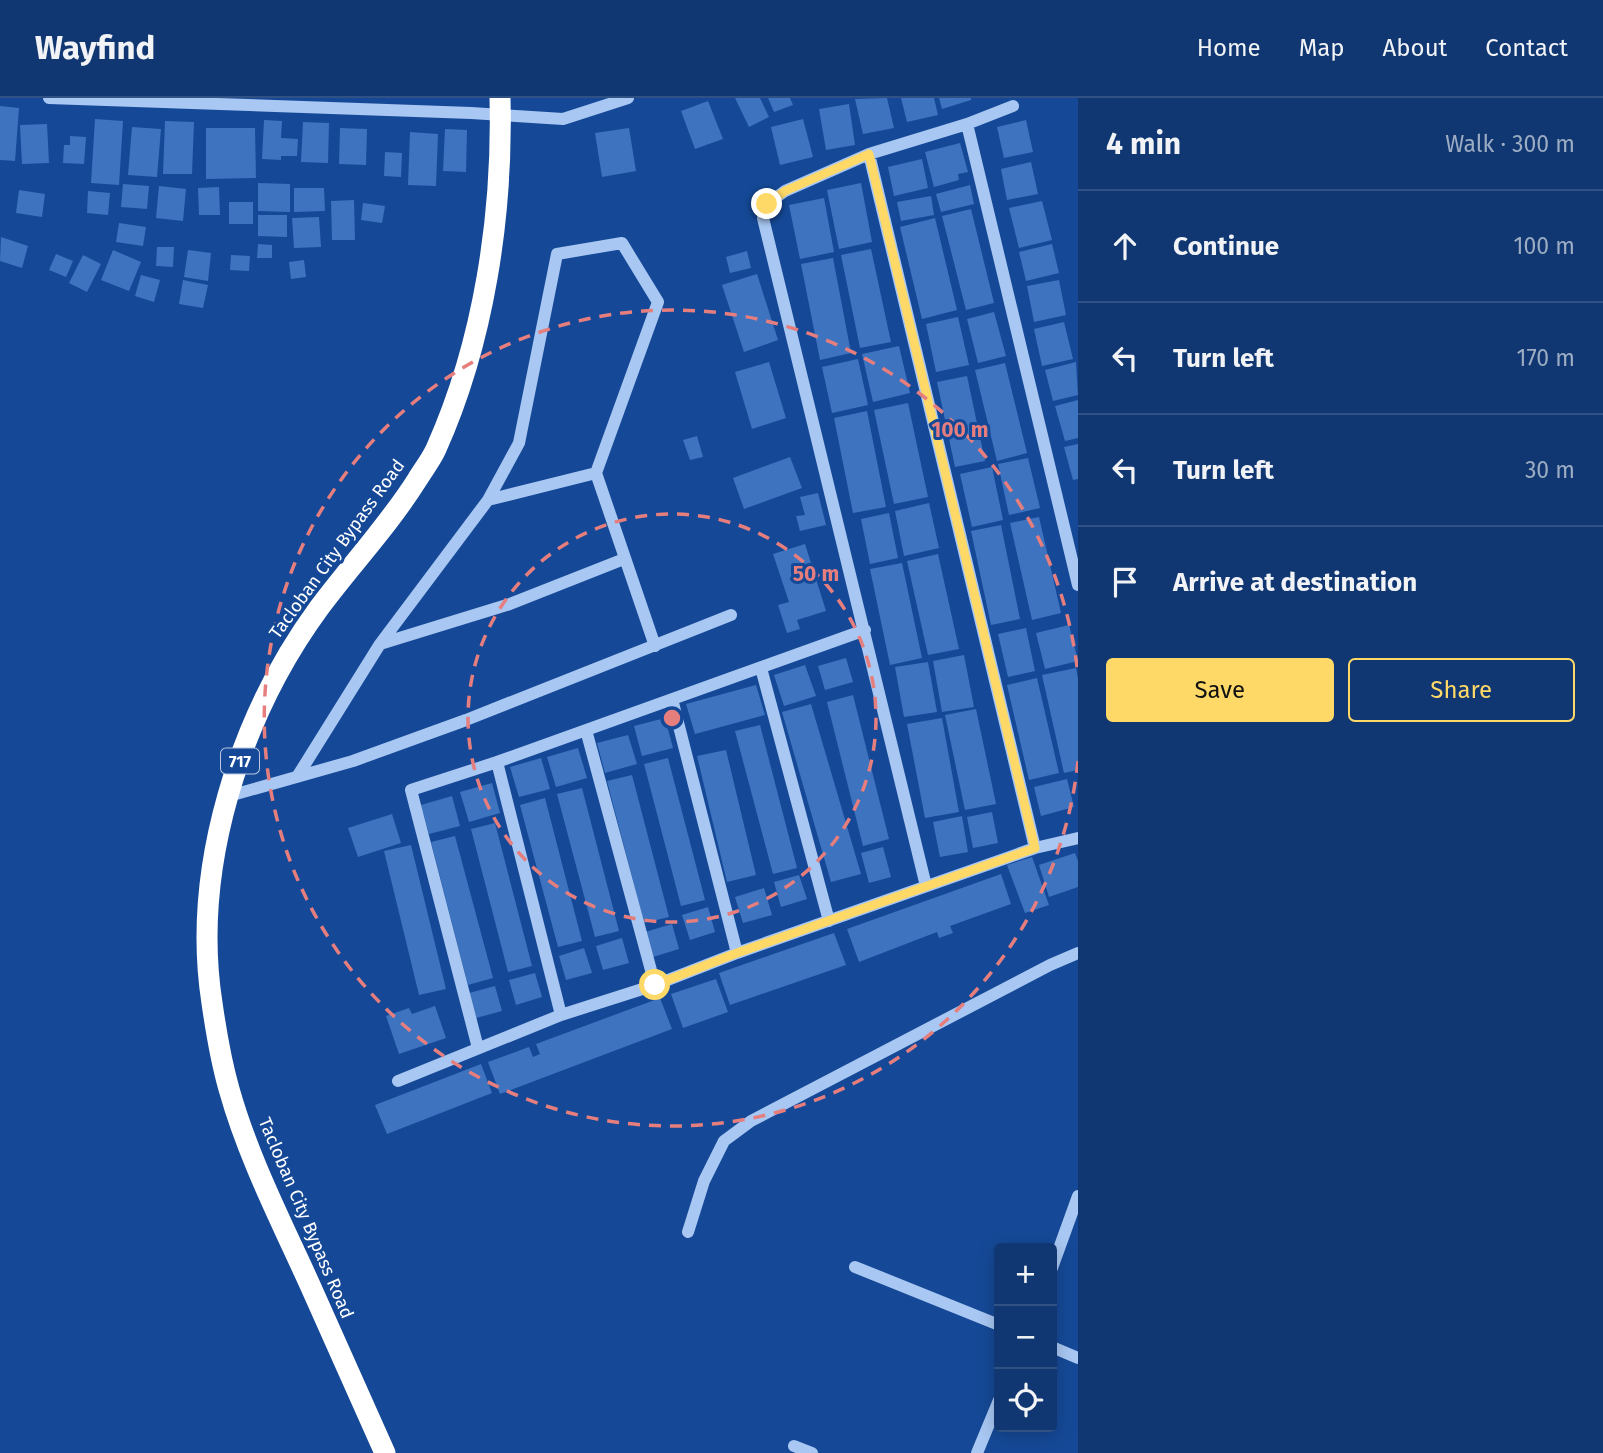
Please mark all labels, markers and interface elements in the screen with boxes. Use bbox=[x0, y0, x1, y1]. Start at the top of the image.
text: Wayfind bbox=[35, 28, 155, 68]
text: Home bbox=[1197, 34, 1261, 62]
text: Map bbox=[1299, 34, 1345, 62]
text: About bbox=[1383, 34, 1447, 62]
text: Contact bbox=[1485, 34, 1568, 62]
text: 4 min bbox=[1106, 126, 1181, 162]
text: Walk · 300 m bbox=[1445, 130, 1575, 158]
route end bbox=[751, 188, 782, 219]
icon: ahead bbox=[1106, 227, 1144, 265]
text: Continue bbox=[1173, 231, 1279, 262]
text: 100 m bbox=[1514, 232, 1575, 260]
icon: left bbox=[1106, 339, 1144, 377]
text: Turn left bbox=[1173, 343, 1274, 374]
text: 170 m bbox=[1516, 344, 1575, 372]
text: 100 m bbox=[931, 417, 989, 443]
icon: left bbox=[1106, 451, 1144, 489]
street label: Tacloban City Bypass Road bbox=[265, 455, 409, 643]
text: Turn left bbox=[1173, 455, 1274, 486]
text: 30 m bbox=[1525, 456, 1575, 484]
text: 50 m bbox=[793, 561, 839, 587]
icon: arrive bbox=[1106, 563, 1144, 601]
text: Arrive at destination bbox=[1173, 567, 1417, 598]
button: Save bbox=[1106, 658, 1334, 722]
button: Share bbox=[1348, 658, 1575, 722]
centre of rings bbox=[660, 706, 684, 730]
road number: 717 bbox=[221, 748, 259, 774]
route start bbox=[639, 969, 670, 1000]
street label: Tacloban City Bypass Road bbox=[254, 1114, 358, 1322]
map controls bbox=[994, 1243, 1057, 1432]
button: + bbox=[994, 1243, 1057, 1306]
button: − bbox=[994, 1306, 1057, 1369]
button: locate bbox=[994, 1369, 1057, 1432]

